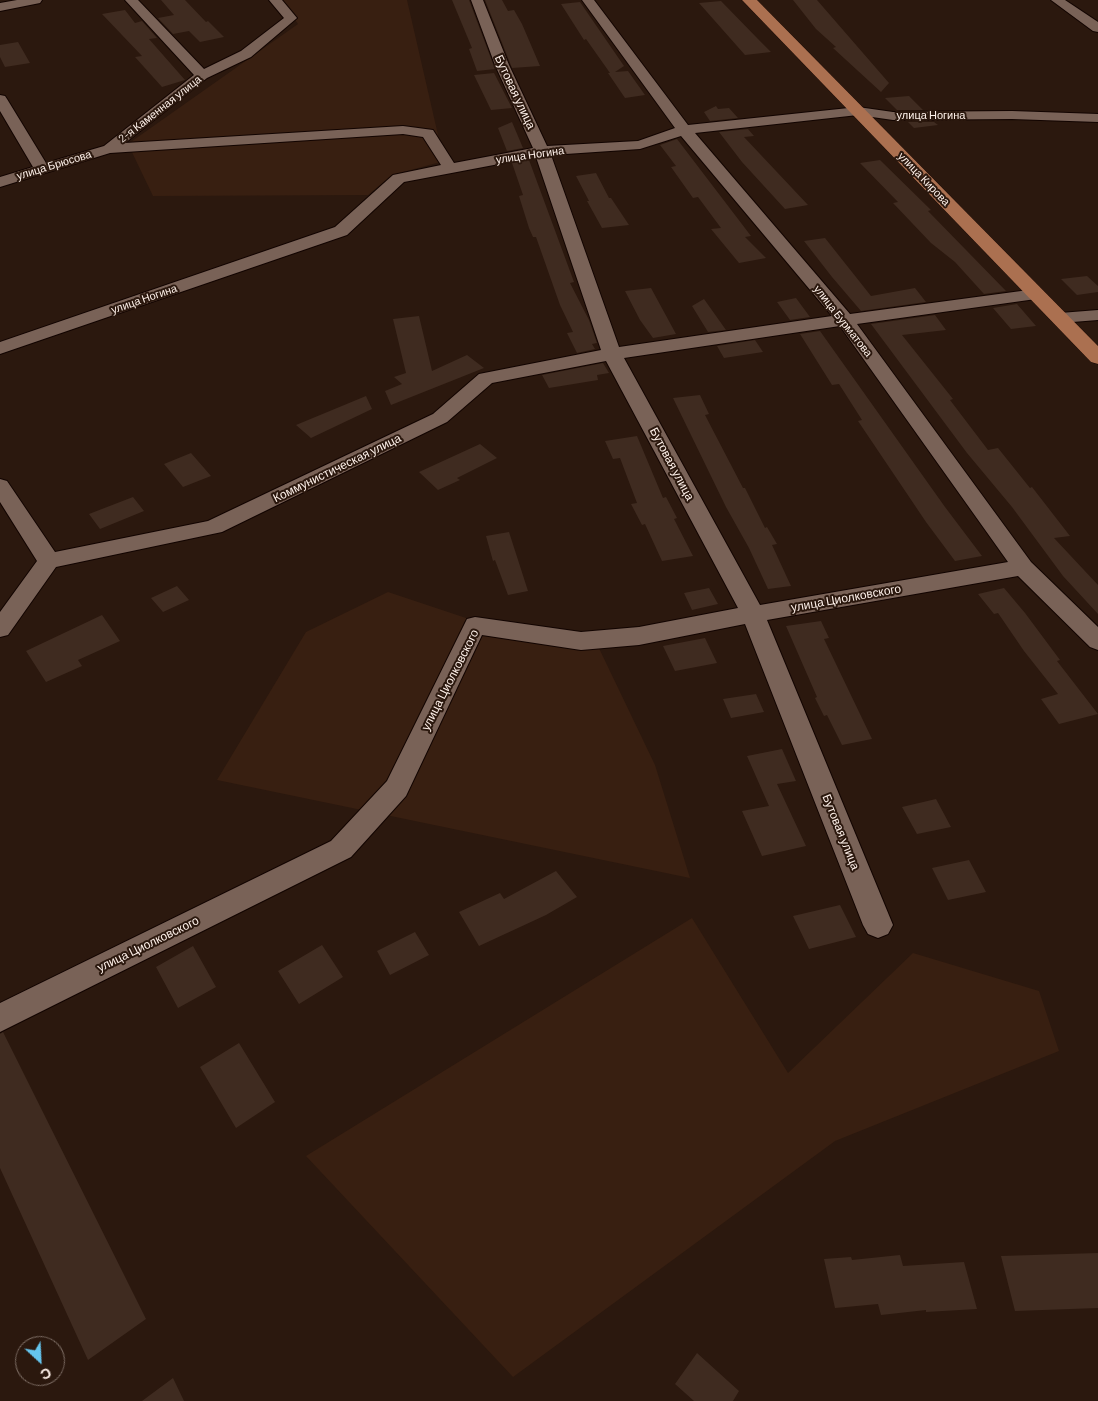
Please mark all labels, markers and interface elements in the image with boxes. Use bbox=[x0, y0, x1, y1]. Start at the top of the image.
street label: Бутовая улица bbox=[491, 53, 539, 131]
street label: 2-я Каменная улица bbox=[116, 73, 204, 145]
street label: улица Ногина bbox=[897, 108, 965, 122]
street label: улица Ногина bbox=[495, 144, 565, 166]
street label: улица Брюсова bbox=[15, 147, 93, 183]
street label: улица Кирова bbox=[895, 150, 953, 208]
street label: улица Ногина bbox=[109, 282, 179, 316]
street label: улица Бурматова bbox=[811, 283, 875, 359]
street label: Бутовая улица bbox=[647, 425, 697, 503]
street label: Коммунистическая улица bbox=[271, 431, 403, 505]
street label: улица Циолковского bbox=[790, 581, 902, 615]
street label: улица Циолковского bbox=[418, 627, 482, 733]
street label: Бутовая улица bbox=[819, 792, 863, 872]
street label: улица Циолковского bbox=[95, 913, 201, 975]
north arrow bbox=[15, 1336, 65, 1386]
text: С bbox=[38, 1364, 54, 1384]

